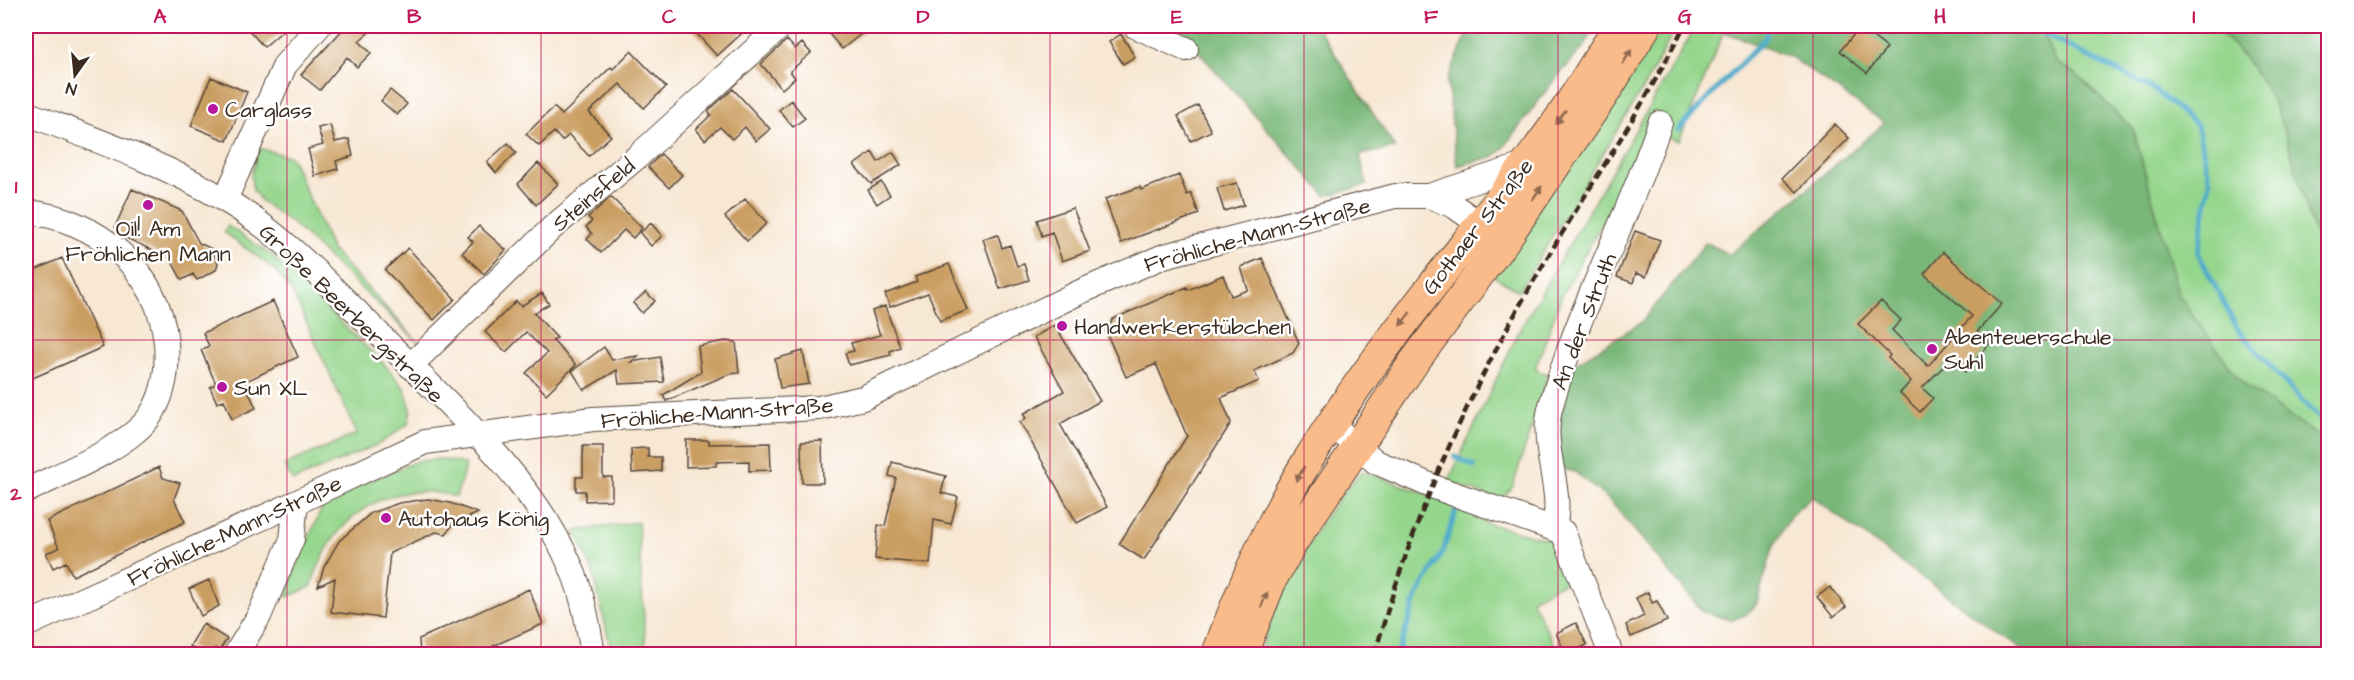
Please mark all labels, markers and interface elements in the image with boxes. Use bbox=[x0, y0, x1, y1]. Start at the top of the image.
text: A bbox=[154, 3, 167, 31]
text: B bbox=[407, 3, 422, 31]
text: C bbox=[662, 3, 677, 31]
text: D bbox=[917, 3, 930, 31]
text: E bbox=[1171, 3, 1183, 31]
text: F bbox=[1424, 3, 1439, 31]
text: G bbox=[1678, 3, 1692, 31]
text: H bbox=[1934, 3, 1946, 31]
text: I bbox=[2192, 3, 2196, 31]
north arrow bbox=[45, 45, 105, 105]
one-way arrow bbox=[1621, 49, 1632, 65]
text: N bbox=[64, 77, 79, 100]
place label: Carglass bbox=[225, 95, 312, 127]
marker: Carglass bbox=[206, 102, 220, 116]
one-way arrow bbox=[1555, 108, 1567, 124]
street label: Steinsfeld bbox=[546, 151, 642, 239]
street label: Gothaer Straße bbox=[1415, 152, 1541, 302]
text: 1 bbox=[15, 173, 18, 201]
one-way arrow bbox=[1531, 184, 1542, 201]
street label: Fröhliche-Mann-Straße bbox=[1141, 190, 1374, 281]
marker: Oil! Am Fröhlichen Mann bbox=[141, 198, 155, 212]
place label: Oil! Am Fröhlichen Mann bbox=[65, 214, 231, 270]
street label: Große Beerbergstraße bbox=[251, 217, 450, 412]
street label: An der Struth bbox=[1544, 249, 1625, 394]
place label: Handwerkerstübchen bbox=[1074, 312, 1291, 343]
one-way arrow bbox=[1400, 312, 1412, 327]
marker: Handwerkerstübchen bbox=[1055, 319, 1069, 333]
place label: Abenteuerschule Suhl bbox=[1944, 322, 2112, 378]
marker: Abenteuerschule Suhl bbox=[1925, 342, 1939, 356]
place label: Sun XL bbox=[234, 373, 308, 404]
marker: Sun XL bbox=[215, 380, 229, 394]
street label: Fröhliche-Mann-Straße bbox=[600, 390, 835, 437]
one-way arrow bbox=[1295, 465, 1305, 482]
street label: Fröhliche-Mann-Straße bbox=[122, 468, 347, 595]
text: 2 bbox=[9, 480, 22, 508]
place label: Autohaus König bbox=[398, 504, 549, 536]
marker: Autohaus König bbox=[379, 511, 393, 525]
one-way arrow bbox=[1260, 591, 1269, 609]

